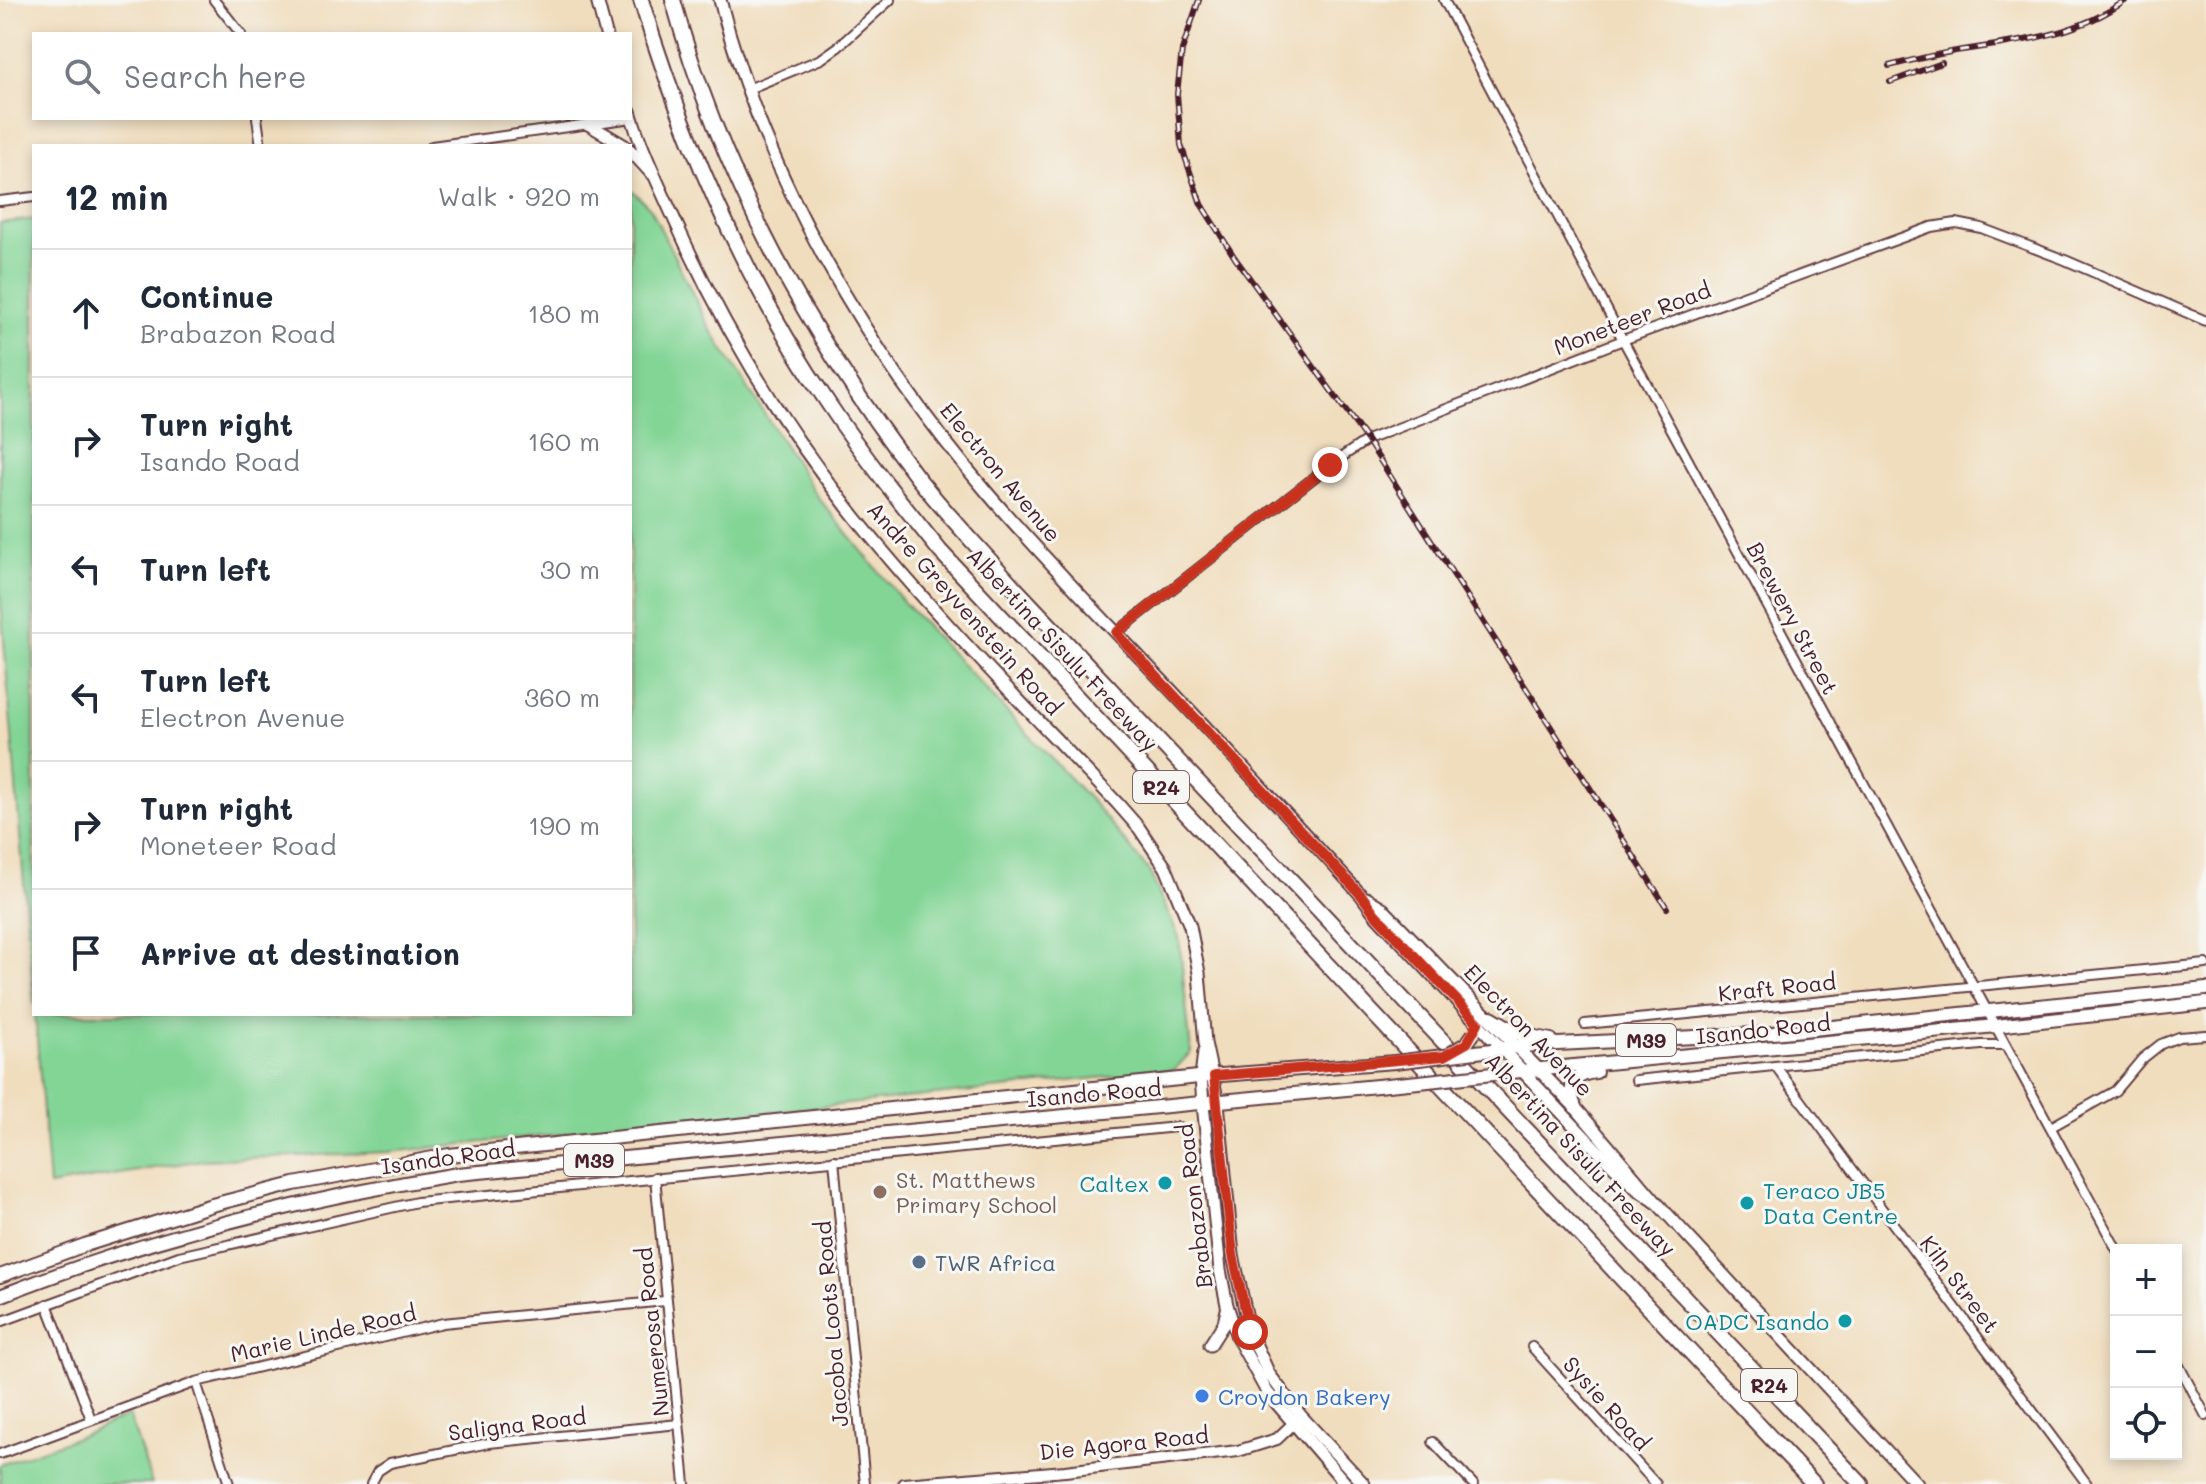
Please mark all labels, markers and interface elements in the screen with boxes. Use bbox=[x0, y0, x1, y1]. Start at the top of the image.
search box bbox=[32, 32, 632, 120]
icon: search bbox=[60, 54, 104, 98]
text: Search here bbox=[124, 56, 307, 96]
text: 12 min bbox=[64, 174, 168, 219]
text: Walk · 920 m bbox=[438, 179, 600, 213]
street label: Moneteer Road bbox=[1549, 275, 1715, 361]
text: Continue bbox=[140, 276, 273, 316]
icon: ahead bbox=[64, 291, 108, 335]
text: 180 m bbox=[528, 296, 600, 330]
text: Brabazon Road bbox=[140, 316, 336, 350]
street label: Electron Avenue bbox=[934, 396, 1068, 548]
text: Turn right bbox=[140, 404, 293, 444]
icon: right bbox=[64, 419, 108, 463]
text: 160 m bbox=[528, 424, 600, 458]
text: Isando Road bbox=[140, 444, 300, 478]
route end bbox=[1312, 447, 1348, 483]
street label: Andre Greyvenstein Road bbox=[861, 495, 1069, 721]
street label: Brewery Street bbox=[1741, 537, 1845, 699]
street label: Albertina Sisulu Freeway bbox=[961, 541, 1165, 757]
icon: left bbox=[64, 547, 108, 591]
text: Turn left bbox=[140, 549, 271, 589]
text: 30 m bbox=[540, 552, 600, 586]
text: Turn left bbox=[140, 660, 271, 700]
icon: left bbox=[64, 675, 108, 719]
text: 360 m bbox=[524, 680, 600, 714]
text: Electron Avenue bbox=[140, 700, 345, 734]
road number: R24 bbox=[1133, 771, 1189, 803]
text: Turn right bbox=[140, 788, 293, 828]
icon: right bbox=[64, 803, 108, 847]
text: 190 m bbox=[528, 808, 600, 842]
text: Moneteer Road bbox=[140, 828, 336, 862]
icon: arrive bbox=[64, 931, 108, 975]
text: Arrive at destination bbox=[140, 933, 460, 973]
street label: Electron Avenue bbox=[1458, 957, 1600, 1103]
street label: Kraft Road bbox=[1717, 966, 1837, 1008]
street label: Isando Road bbox=[1694, 1008, 1832, 1050]
road number: M39 bbox=[1616, 1024, 1676, 1056]
street label: Albertina Sisulu Freeway bbox=[1479, 1046, 1683, 1262]
street label: Isando Road bbox=[1025, 1073, 1163, 1113]
street label: Brabazon Road bbox=[1170, 1122, 1218, 1290]
street label: Isando Road bbox=[379, 1133, 517, 1181]
road number: M39 bbox=[564, 1144, 624, 1176]
place label: St. Matthews Primary School bbox=[896, 1165, 1057, 1219]
place label: Caltex bbox=[1080, 1169, 1149, 1198]
marker: Caltex bbox=[1156, 1174, 1174, 1192]
place label: Teraco JB5 Data Centre bbox=[1763, 1176, 1898, 1230]
marker: St. Matthews Primary School bbox=[871, 1183, 889, 1201]
marker: Teraco JB5 Data Centre bbox=[1738, 1194, 1756, 1212]
street label: Jacoba Loots Road bbox=[808, 1220, 854, 1428]
street label: Kiln Street bbox=[1914, 1229, 2006, 1339]
map controls bbox=[2110, 1244, 2182, 1460]
button: + bbox=[2110, 1244, 2182, 1316]
street label: Numerosa Road bbox=[629, 1246, 675, 1418]
place label: TWR Africa bbox=[935, 1248, 1056, 1277]
marker: TWR Africa bbox=[910, 1253, 928, 1271]
street label: Marie Linde Road bbox=[227, 1298, 419, 1368]
place label: OADC Isando bbox=[1685, 1307, 1829, 1336]
marker: OADC Isando bbox=[1836, 1312, 1854, 1330]
route start bbox=[1232, 1314, 1268, 1350]
button: − bbox=[2110, 1316, 2182, 1388]
street label: Sysie Road bbox=[1557, 1350, 1657, 1456]
road number: R24 bbox=[1741, 1369, 1797, 1401]
place label: Croydon Bakery bbox=[1218, 1382, 1391, 1411]
marker: Croydon Bakery bbox=[1193, 1387, 1211, 1405]
button: locate bbox=[2110, 1388, 2182, 1460]
street label: Saligna Road bbox=[446, 1401, 588, 1447]
street label: Die Agora Road bbox=[1038, 1420, 1210, 1466]

